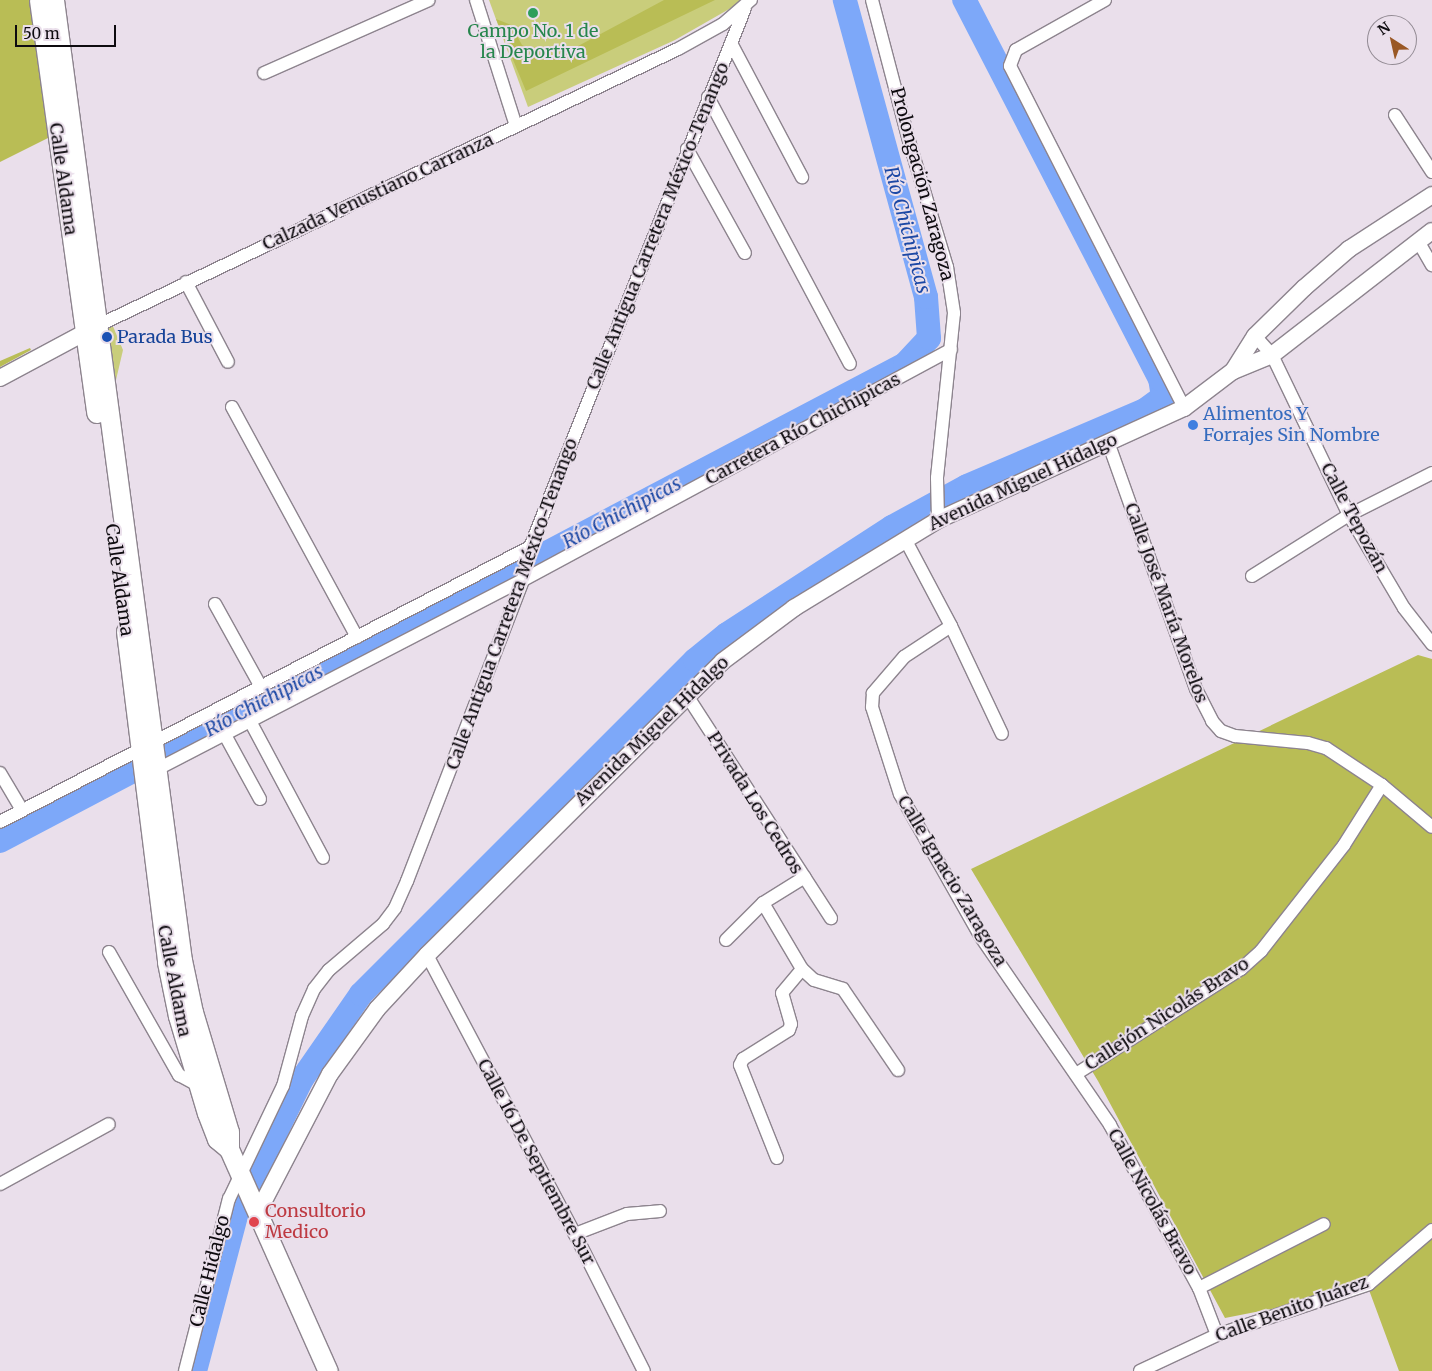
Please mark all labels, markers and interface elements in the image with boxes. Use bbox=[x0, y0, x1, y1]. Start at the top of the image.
marker: Campo No. 1 de la Deportiva bbox=[527, 7, 539, 19]
scale bar bbox=[18, 15, 119, 47]
north arrow bbox=[1367, 15, 1417, 65]
text: N bbox=[1374, 18, 1394, 39]
place label: Campo No. 1 de la Deportiva bbox=[468, 21, 598, 64]
text: 50 m bbox=[23, 24, 60, 43]
street label: Calle Antigua Carretera México-Tenango bbox=[582, 59, 734, 393]
street label: Prolongación Zaragoza bbox=[886, 85, 958, 283]
street label: Calle Aldama bbox=[44, 121, 82, 237]
street label: Calzada Venustiano Carranza bbox=[259, 129, 497, 255]
water label: Río Chichipicas bbox=[879, 164, 935, 296]
place label: Parada Bus bbox=[117, 326, 213, 348]
marker: Parada Bus bbox=[101, 331, 113, 343]
street label: Carretera Río Chichipicas bbox=[702, 368, 904, 490]
place label: Alimentos Y Forrajes Sin Nombre bbox=[1203, 404, 1380, 446]
marker: Alimentos Y Forrajes Sin Nombre bbox=[1187, 419, 1199, 431]
street label: Avenida Miguel Hidalgo bbox=[925, 429, 1121, 535]
street label: Calle Antigua Carretera México-Tenango bbox=[442, 435, 582, 773]
street label: Calle Tepozán bbox=[1316, 459, 1392, 577]
water label: Río Chichipicas bbox=[559, 472, 685, 554]
street label: Calle José María Morelos bbox=[1120, 500, 1212, 706]
street label: Calle Aldama bbox=[100, 522, 138, 638]
street label: Avenida Miguel Hidalgo bbox=[570, 652, 734, 810]
water label: Río Chichipicas bbox=[201, 660, 327, 742]
street label: Privada Los Cedros bbox=[702, 728, 808, 878]
street label: Calle Ignacio Zaragoza bbox=[893, 792, 1011, 970]
street label: Calle Aldama bbox=[153, 923, 195, 1039]
street label: Callejón Nicolás Bravo bbox=[1081, 953, 1253, 1075]
street label: Calle 16 De Septiembre Sur bbox=[473, 1055, 599, 1269]
street label: Calle Nicolás Bravo bbox=[1103, 1125, 1201, 1279]
place label: Consultorio Medico bbox=[265, 1201, 366, 1244]
street label: Calle Hidalgo bbox=[186, 1213, 234, 1329]
marker: Consultorio Medico bbox=[247, 1215, 261, 1229]
street label: Calle Benito Juárez bbox=[1213, 1271, 1371, 1347]

